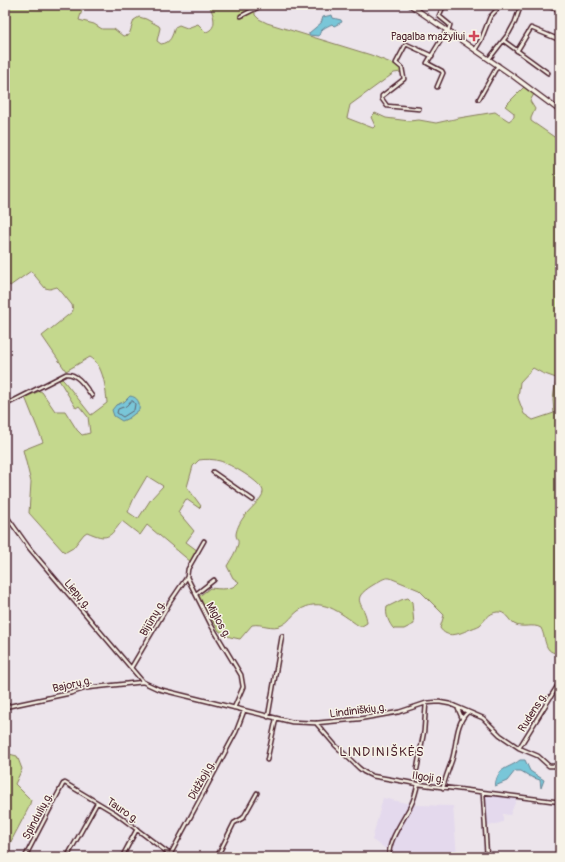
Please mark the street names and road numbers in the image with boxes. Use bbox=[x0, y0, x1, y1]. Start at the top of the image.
street label: Liepų g. bbox=[61, 577, 94, 612]
street label: Bijūnų g. bbox=[137, 598, 168, 638]
street label: Miglos g. bbox=[203, 600, 234, 641]
street label: Bajorų g. bbox=[51, 674, 93, 695]
street label: Rudens g. bbox=[515, 690, 550, 734]
street label: Lindiniškių g. bbox=[329, 701, 387, 720]
street label: Didžioji g. bbox=[185, 758, 217, 802]
street label: Ilgoji g. bbox=[411, 769, 445, 786]
street label: Spindulių g. bbox=[20, 791, 55, 842]
street label: Tauro g. bbox=[104, 795, 141, 826]

